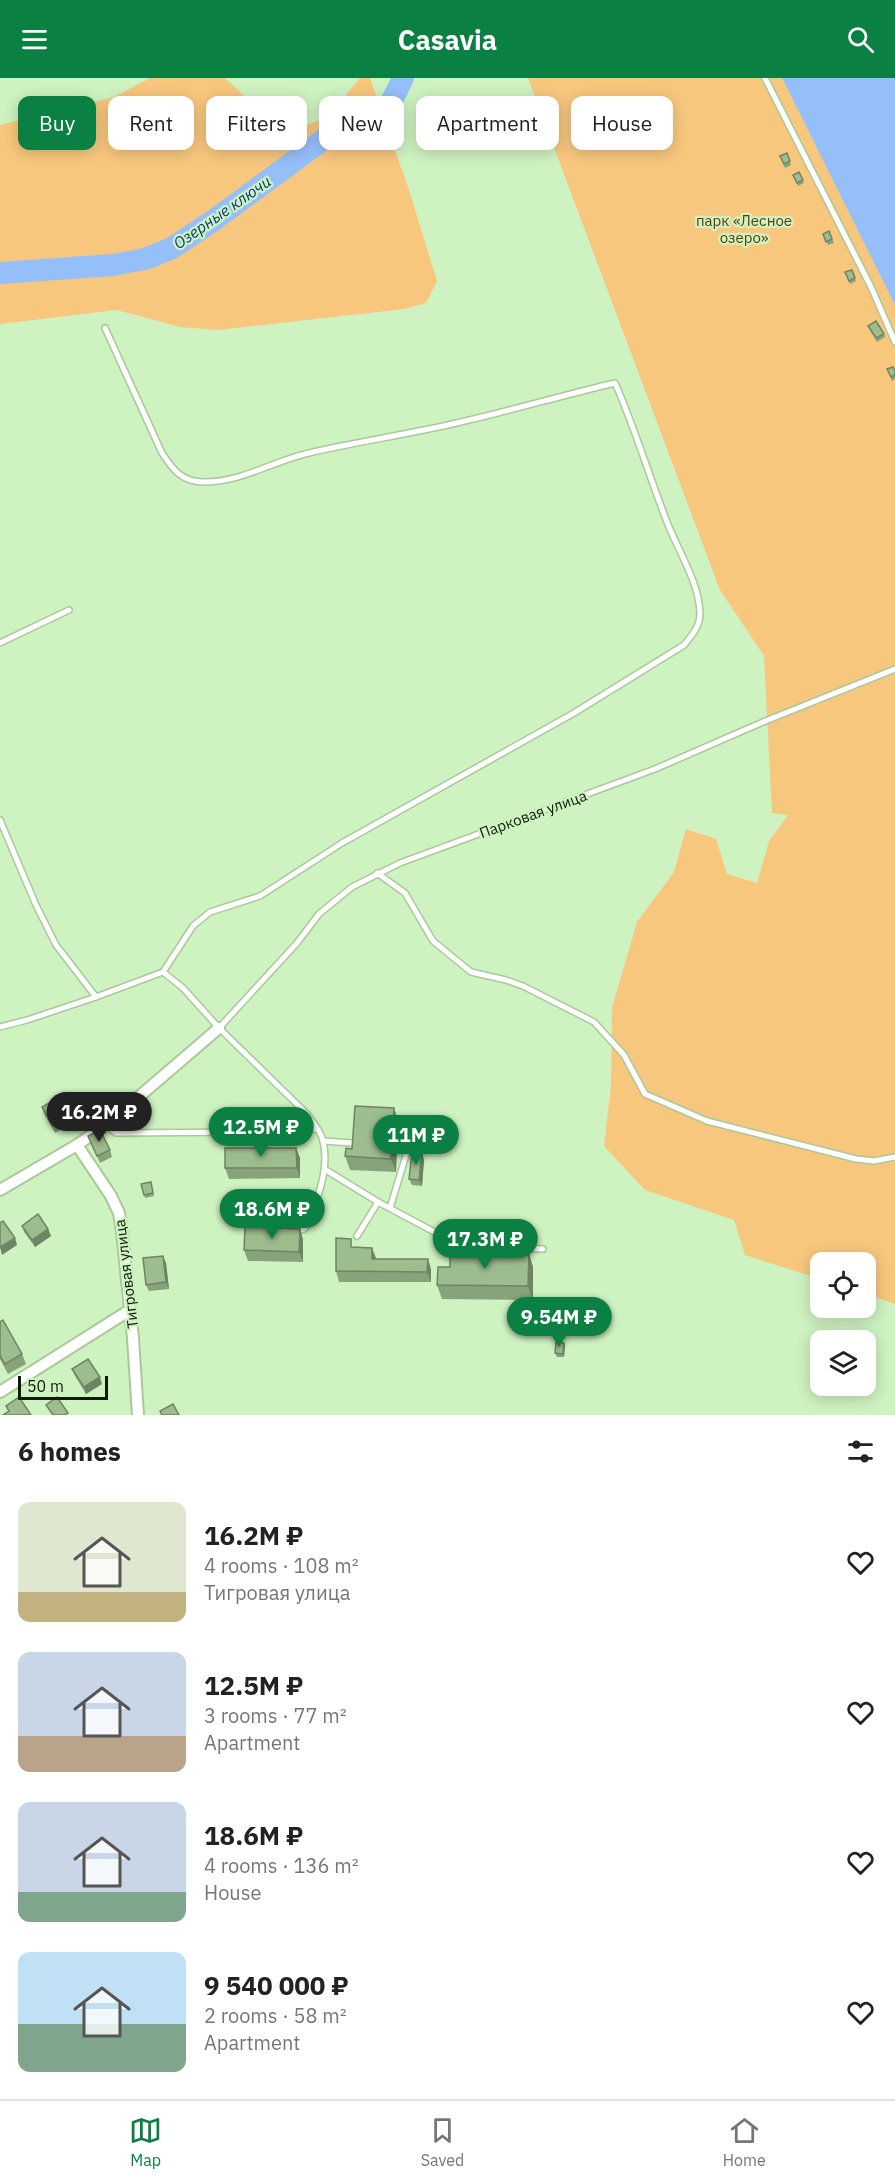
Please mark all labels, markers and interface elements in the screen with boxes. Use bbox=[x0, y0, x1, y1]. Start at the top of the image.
text: Casavia bbox=[398, 22, 497, 57]
icon: menu bbox=[18, 23, 51, 56]
icon: search bbox=[844, 23, 877, 56]
chip: Buy bbox=[18, 96, 96, 150]
chip: Rent bbox=[108, 96, 194, 150]
chip: Filters bbox=[206, 96, 307, 150]
chip: New bbox=[319, 96, 404, 150]
chip: Apartment bbox=[416, 96, 559, 150]
chip: House bbox=[571, 96, 673, 150]
water label: Озерные ключи bbox=[169, 171, 275, 253]
park label: парк «Лесное озеро» bbox=[696, 211, 792, 247]
street label: Парковая улица bbox=[477, 786, 589, 842]
pin: 16.2M ₽ bbox=[44, 1092, 154, 1143]
text: 16.2M ₽ bbox=[61, 1098, 137, 1125]
pin: 12.5M ₽ bbox=[206, 1107, 316, 1158]
text: 12.5M ₽ bbox=[223, 1113, 299, 1140]
pin: 11M ₽ bbox=[374, 1115, 458, 1166]
text: 11M ₽ bbox=[387, 1121, 445, 1148]
pin: 18.6M ₽ bbox=[217, 1189, 327, 1240]
text: 18.6M ₽ bbox=[234, 1195, 310, 1222]
street label: Тигровая улица bbox=[110, 1218, 142, 1330]
pin: 17.3M ₽ bbox=[430, 1219, 540, 1270]
text: 17.3M ₽ bbox=[447, 1225, 523, 1252]
map controls bbox=[810, 1252, 876, 1396]
button: locate bbox=[810, 1252, 876, 1318]
pin: 9.54M ₽ bbox=[504, 1297, 614, 1348]
text: 9.54M ₽ bbox=[521, 1303, 597, 1330]
button: layers bbox=[810, 1330, 876, 1396]
scale bar bbox=[18, 1373, 108, 1400]
text: 50 m bbox=[27, 1376, 64, 1396]
text: 6 homes bbox=[18, 1434, 121, 1468]
icon: filters bbox=[844, 1435, 877, 1468]
text: 16.2M ₽ bbox=[204, 1518, 303, 1552]
icon: home bbox=[66, 1526, 138, 1598]
icon: heart bbox=[844, 1546, 877, 1579]
text: 4 rooms · 108 m² bbox=[204, 1552, 359, 1579]
text: Тигровая улица bbox=[204, 1579, 350, 1606]
text: 12.5M ₽ bbox=[204, 1668, 303, 1702]
icon: home bbox=[66, 1676, 138, 1748]
icon: heart bbox=[844, 1696, 877, 1729]
text: 3 rooms · 77 m² bbox=[204, 1702, 347, 1729]
text: Apartment bbox=[204, 1729, 300, 1756]
text: 18.6M ₽ bbox=[204, 1818, 303, 1852]
icon: home bbox=[66, 1826, 138, 1898]
icon: heart bbox=[844, 1846, 877, 1879]
text: 4 rooms · 136 m² bbox=[204, 1852, 359, 1879]
text: House bbox=[204, 1879, 261, 1906]
text: 9 540 000 ₽ bbox=[204, 1968, 349, 2002]
icon: home bbox=[66, 1976, 138, 2048]
icon: heart bbox=[844, 1996, 877, 2029]
text: 2 rooms · 58 m² bbox=[204, 2002, 347, 2029]
text: Apartment bbox=[204, 2029, 300, 2056]
tab: Map bbox=[129, 2114, 162, 2170]
tab: Saved bbox=[421, 2114, 464, 2170]
tab: Home bbox=[723, 2114, 766, 2170]

